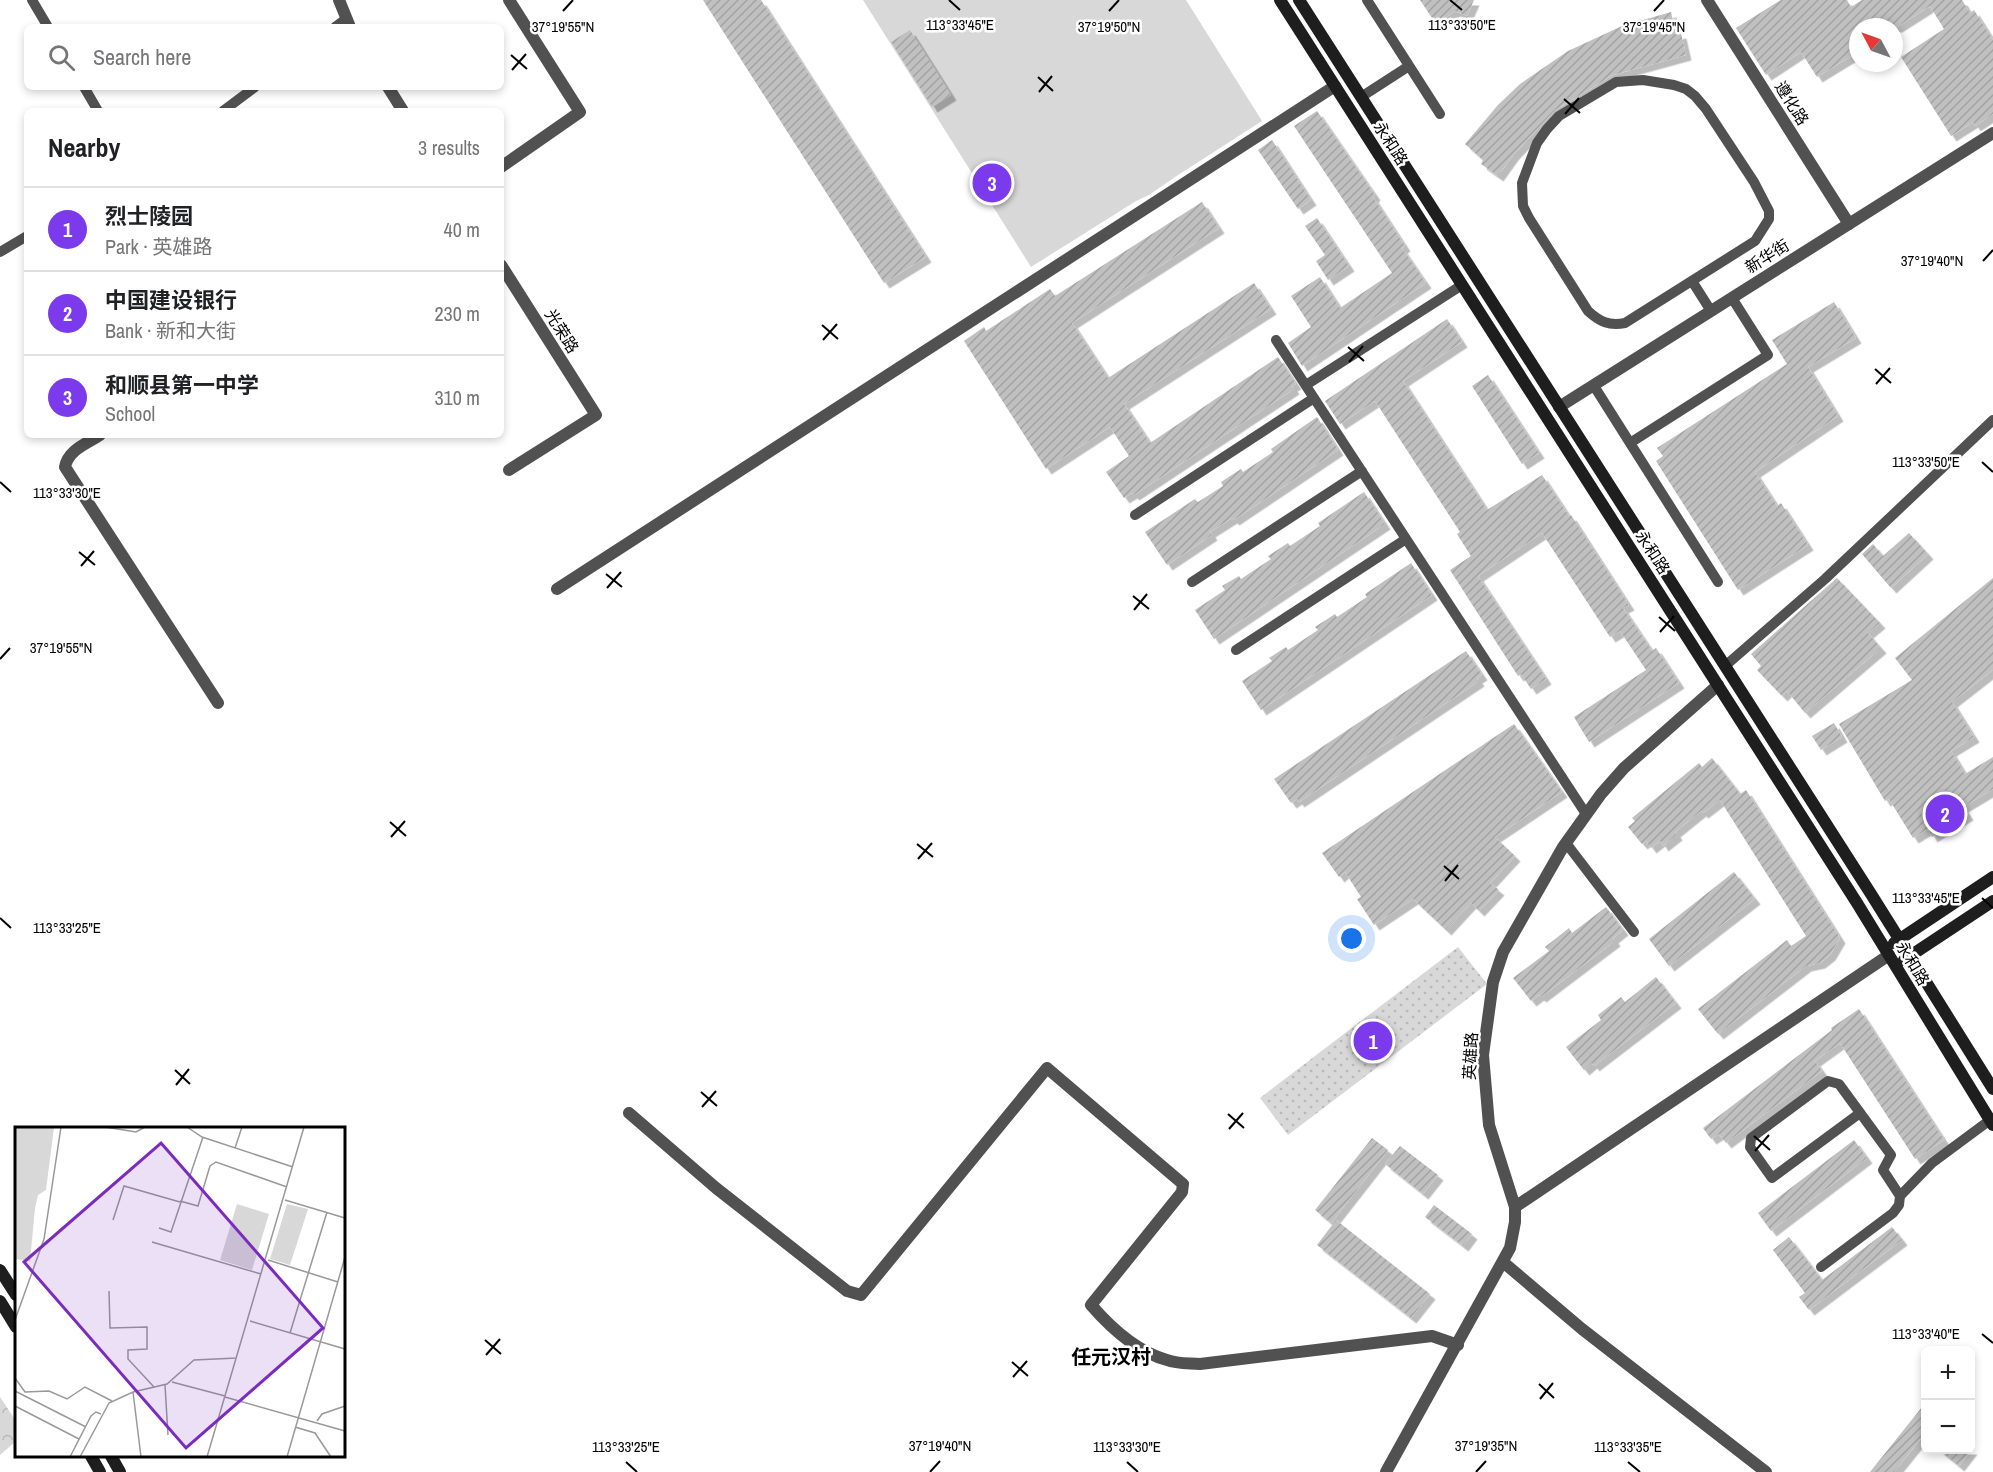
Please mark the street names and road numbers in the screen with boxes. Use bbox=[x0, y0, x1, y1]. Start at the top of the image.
street label: 遵化路 bbox=[1770, 77, 1814, 129]
street label: 永和路 bbox=[1369, 117, 1413, 169]
street label: 新华街 bbox=[1741, 234, 1793, 278]
street label: 光荣路 bbox=[540, 305, 584, 357]
street label: 永和路 bbox=[1631, 526, 1675, 578]
street label: 永和路 bbox=[1891, 937, 1935, 989]
street label: 英雄路 bbox=[1458, 1031, 1482, 1081]

